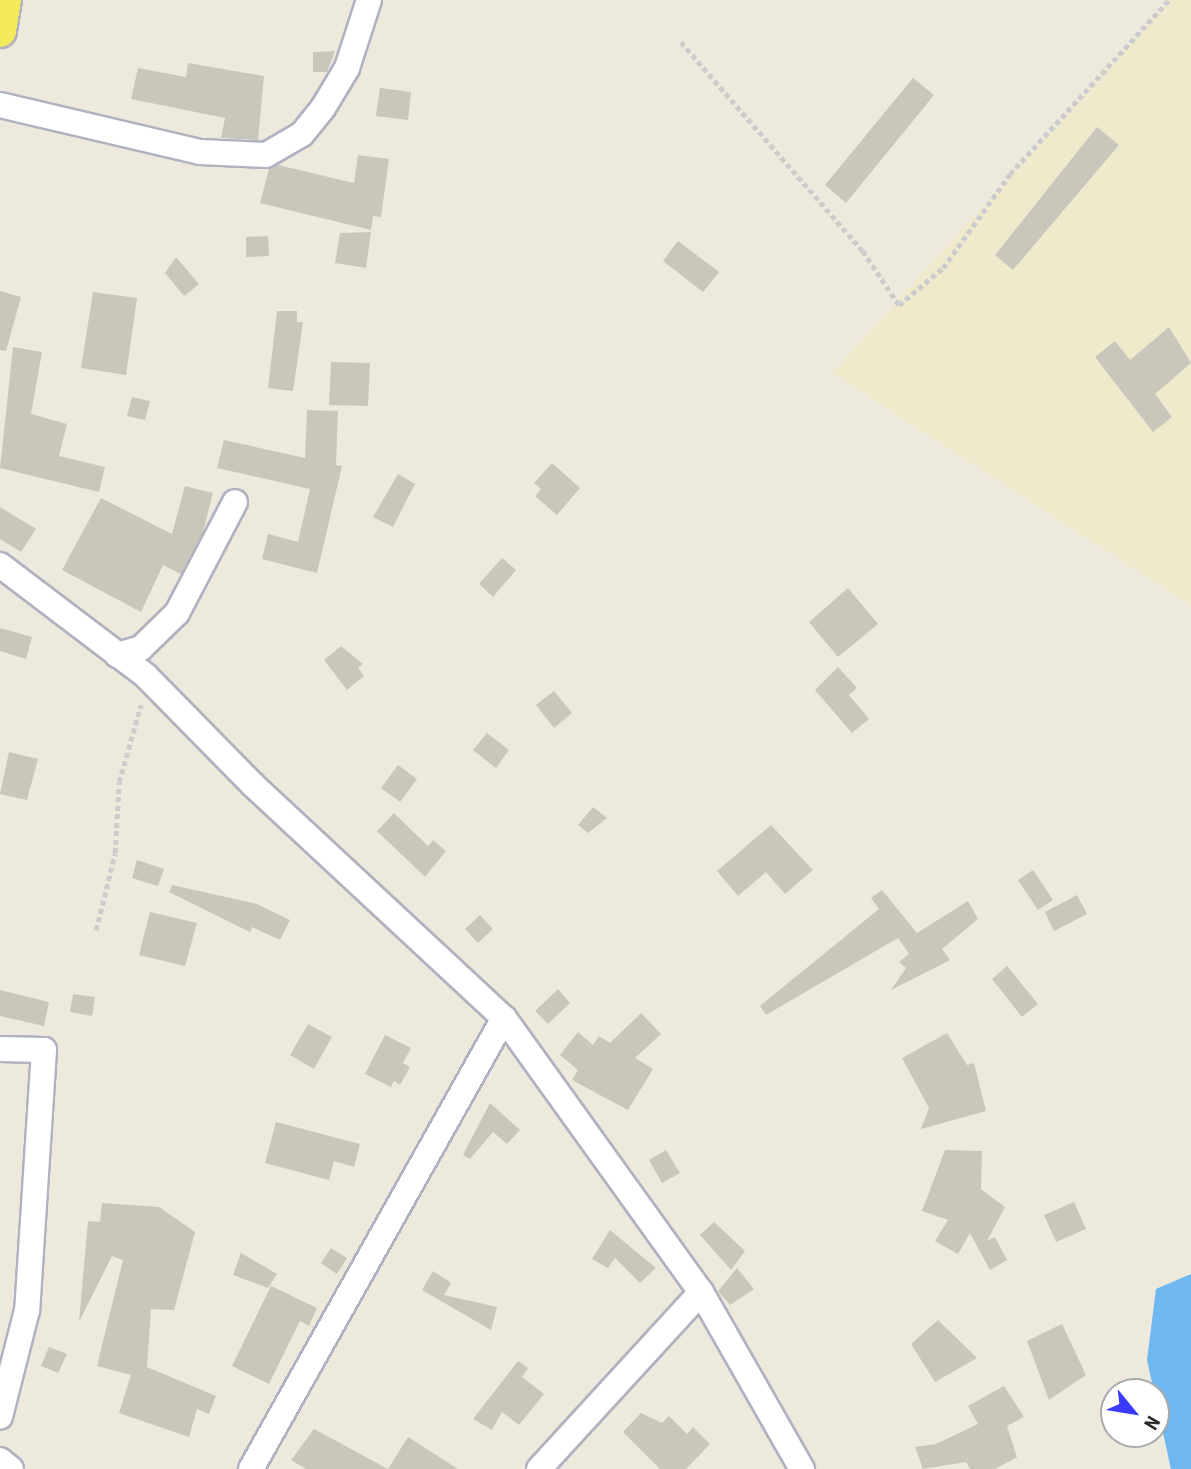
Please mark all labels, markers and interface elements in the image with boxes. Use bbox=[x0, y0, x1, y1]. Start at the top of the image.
north arrow bbox=[1100, 1378, 1170, 1448]
text: N bbox=[1139, 1412, 1165, 1434]

